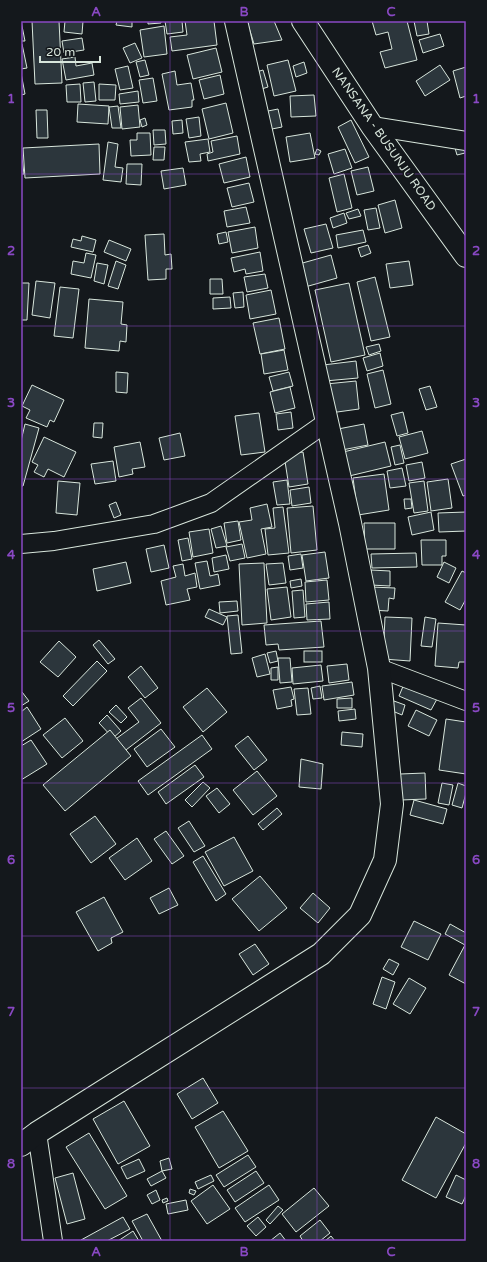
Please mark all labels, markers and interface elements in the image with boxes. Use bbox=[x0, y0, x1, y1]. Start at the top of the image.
text: A bbox=[91, 4, 101, 20]
text: B bbox=[239, 4, 249, 20]
text: C bbox=[386, 4, 396, 20]
scale bar bbox=[40, 38, 100, 64]
text: 20 m bbox=[46, 45, 75, 59]
street label: NANSANA - BUSUNJU ROAD bbox=[329, 65, 439, 213]
text: 1 bbox=[7, 91, 15, 107]
text: 1 bbox=[472, 91, 480, 107]
text: 2 bbox=[7, 243, 15, 259]
text: 2 bbox=[472, 243, 480, 259]
text: 3 bbox=[7, 395, 15, 411]
text: 3 bbox=[472, 395, 480, 411]
text: 4 bbox=[7, 547, 16, 563]
text: 4 bbox=[472, 547, 481, 563]
text: 5 bbox=[7, 700, 15, 716]
text: 5 bbox=[472, 700, 480, 716]
text: 6 bbox=[7, 852, 15, 868]
text: 6 bbox=[472, 852, 480, 868]
text: 7 bbox=[7, 1004, 15, 1020]
text: 7 bbox=[472, 1004, 480, 1020]
text: 8 bbox=[7, 1156, 15, 1172]
text: 8 bbox=[472, 1156, 480, 1172]
text: A bbox=[91, 1244, 101, 1260]
text: B bbox=[239, 1244, 249, 1260]
text: C bbox=[386, 1244, 396, 1260]

